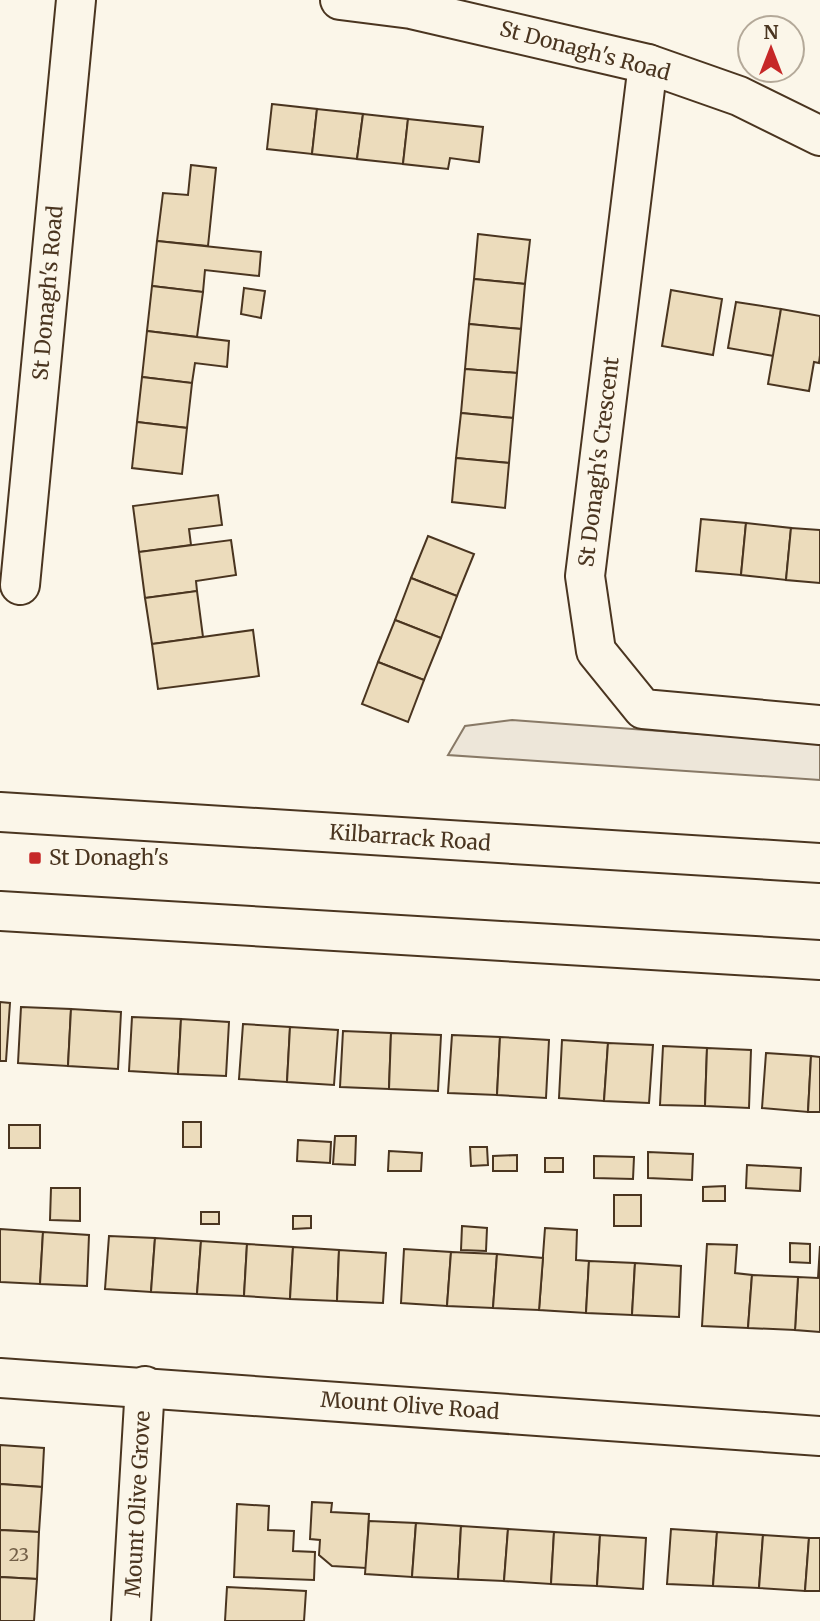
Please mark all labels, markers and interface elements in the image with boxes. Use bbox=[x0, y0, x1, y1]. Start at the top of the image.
north arrow bbox=[736, 14, 806, 84]
street label: St Donagh's Road bbox=[497, 15, 674, 86]
text: N bbox=[763, 20, 779, 44]
street label: St Donagh's Road bbox=[26, 204, 69, 382]
street label: St Donagh's Crescent bbox=[572, 355, 625, 569]
street label: Kilbarrack Road bbox=[328, 818, 492, 857]
place label: St Donagh's bbox=[49, 844, 169, 871]
marker: St Donagh's bbox=[27, 850, 43, 866]
street label: Mount Olive Road bbox=[320, 1386, 501, 1425]
street label: Mount Olive Grove bbox=[119, 1410, 156, 1598]
house number: 23 bbox=[9, 1543, 29, 1566]

